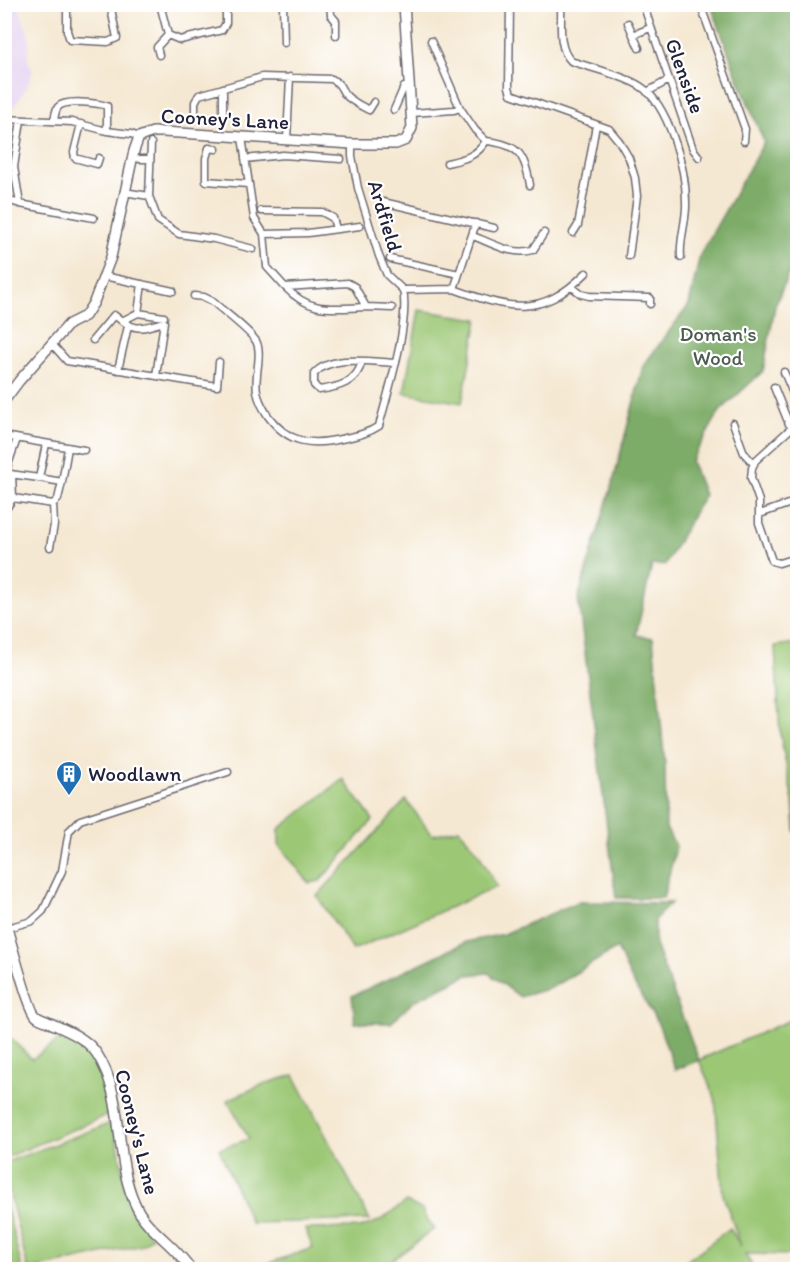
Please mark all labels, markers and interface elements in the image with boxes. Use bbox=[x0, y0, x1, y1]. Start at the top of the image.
street label: Glenside bbox=[660, 35, 711, 117]
street label: Cooney's Lane bbox=[160, 103, 290, 134]
street label: Ardfield bbox=[363, 177, 408, 255]
park label: Doman's Wood bbox=[679, 321, 757, 370]
building icon: Woodlawn bbox=[54, 759, 84, 797]
place label: Woodlawn bbox=[88, 761, 181, 786]
street label: Cooney's Lane bbox=[110, 1067, 165, 1197]

